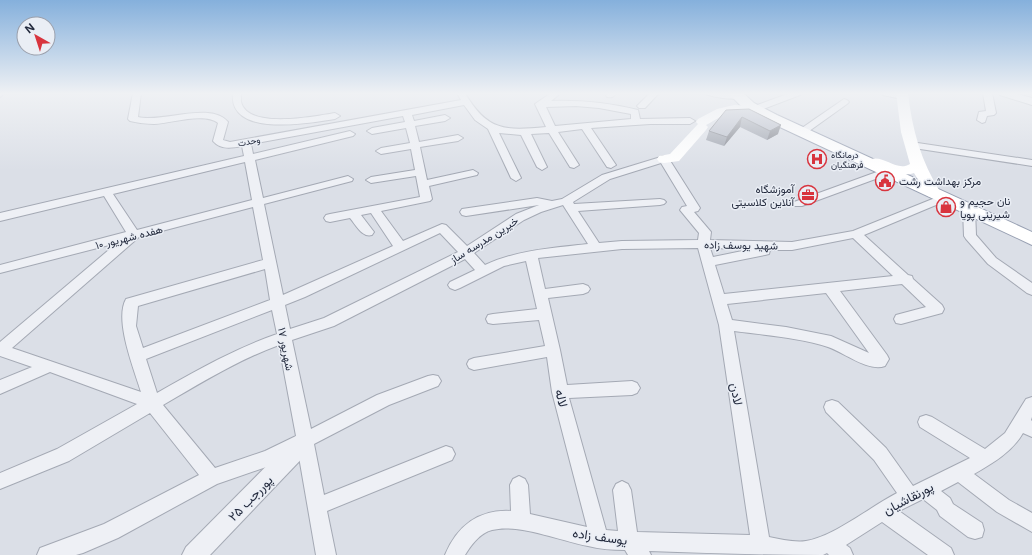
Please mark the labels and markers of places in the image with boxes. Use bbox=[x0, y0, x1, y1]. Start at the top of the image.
hospital icon: درمانگاه فرهنگیان bbox=[806, 148, 828, 170]
place label: درمانگاه فرهنگیان bbox=[831, 149, 863, 171]
public building icon: مرکز بهداشت رشت bbox=[874, 170, 896, 192]
place label: مرکز بهداشت رشت bbox=[899, 174, 981, 188]
place label: آموزشگاه آنلاین کلاسیتی bbox=[732, 182, 795, 209]
office icon: آموزشگاه آنلاین کلاسیتی bbox=[797, 184, 819, 206]
place label: نان حجیم و شیرینی پویا bbox=[960, 194, 1010, 222]
shop icon: نان حجیم و شیرینی پویا bbox=[935, 196, 957, 218]

